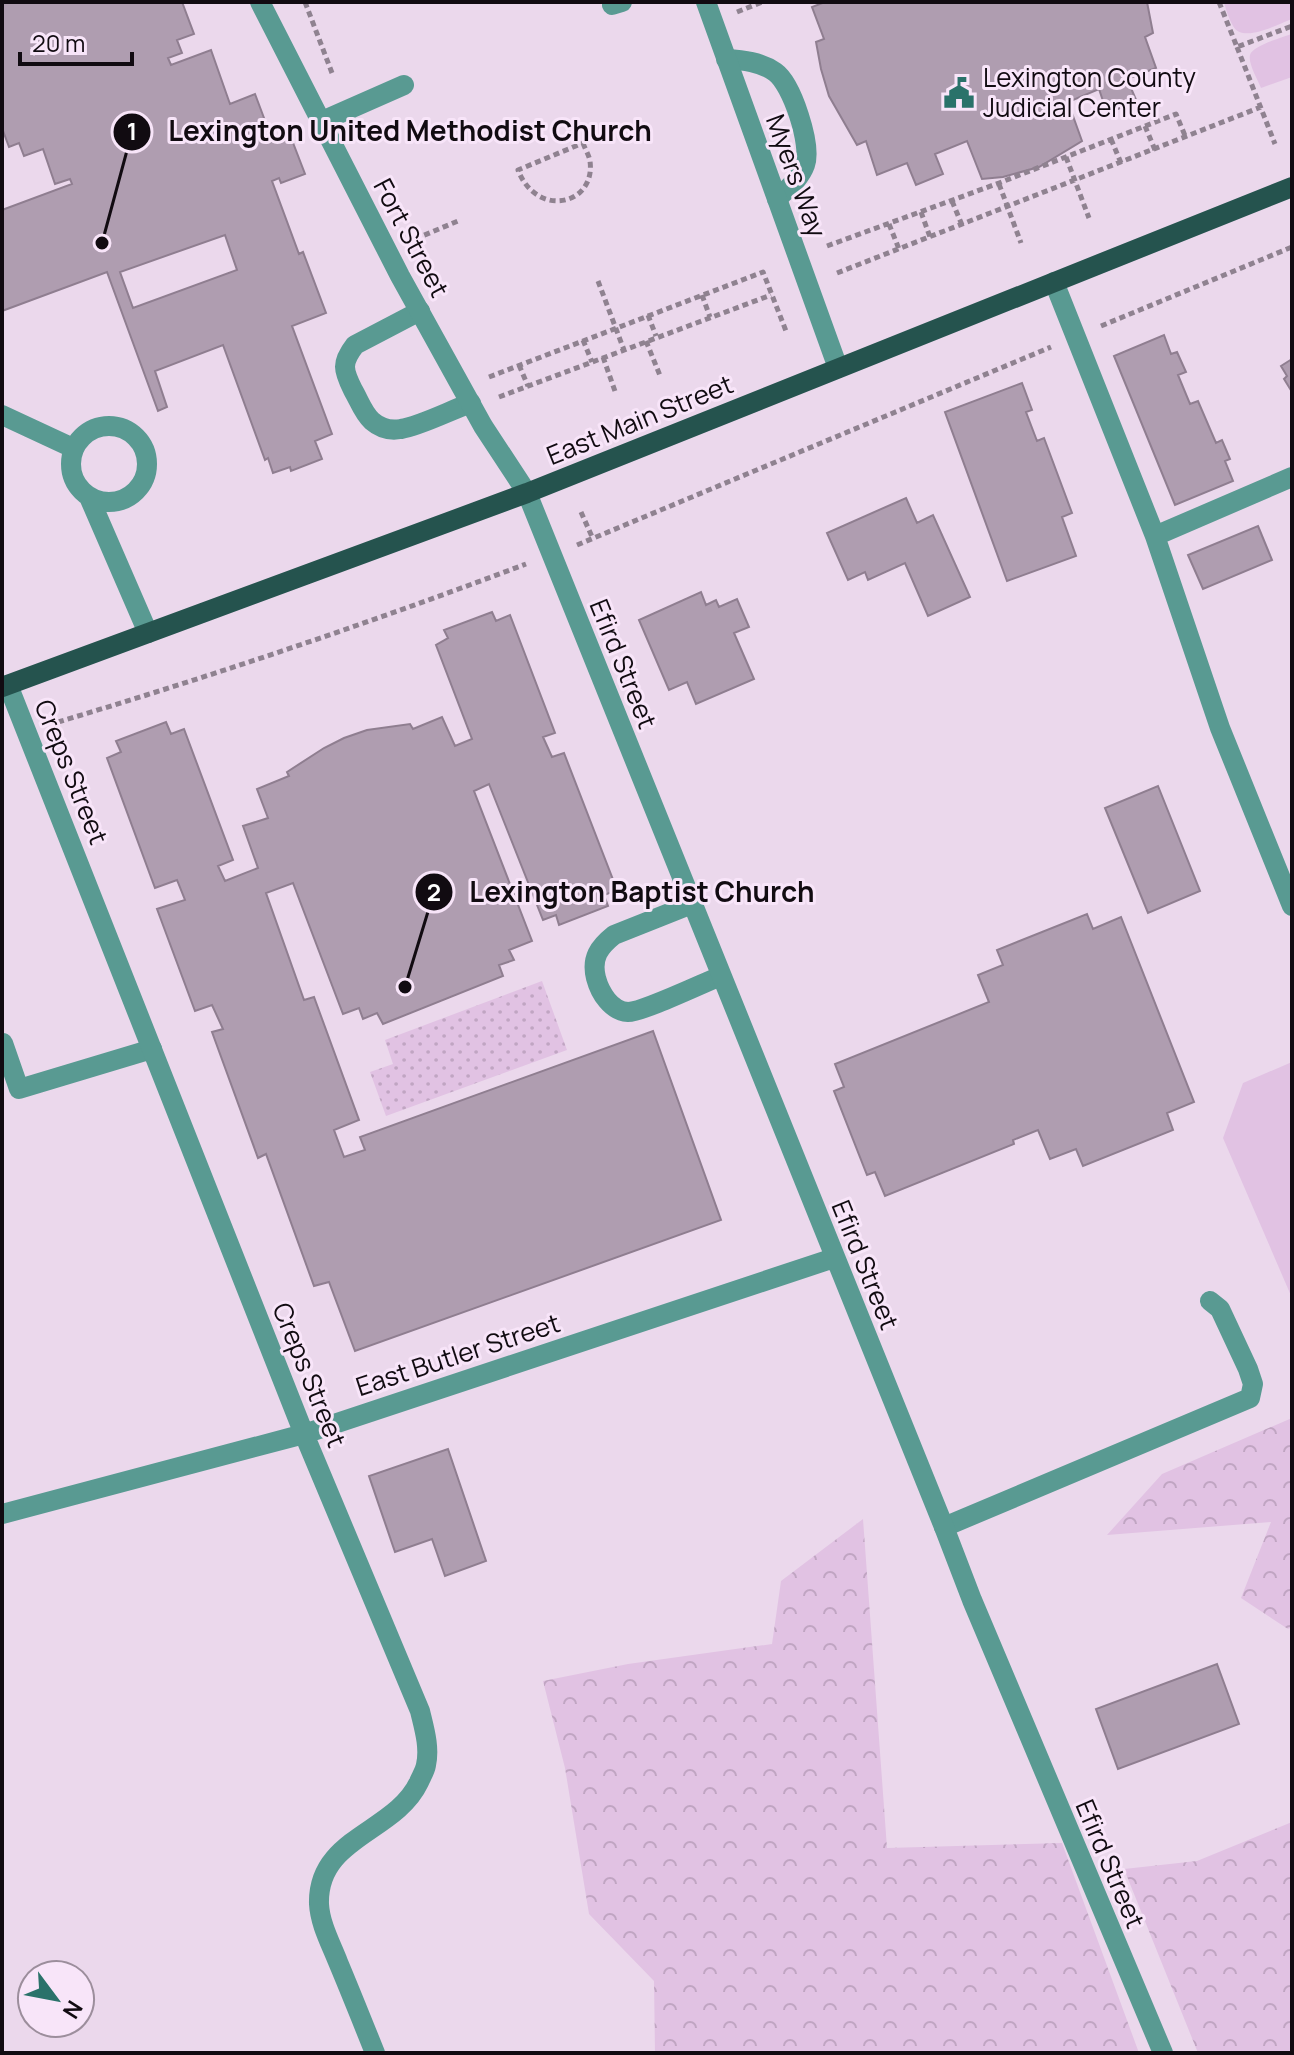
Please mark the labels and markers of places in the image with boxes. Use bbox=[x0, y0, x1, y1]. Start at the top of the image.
place label: Lexington County Judicial Center bbox=[983, 59, 1196, 125]
public building icon: Lexington County Judicial Center bbox=[942, 76, 976, 110]
callout: Lexington United Methodist Church bbox=[112, 106, 668, 158]
callout: Lexington Baptist Church bbox=[414, 866, 831, 918]

